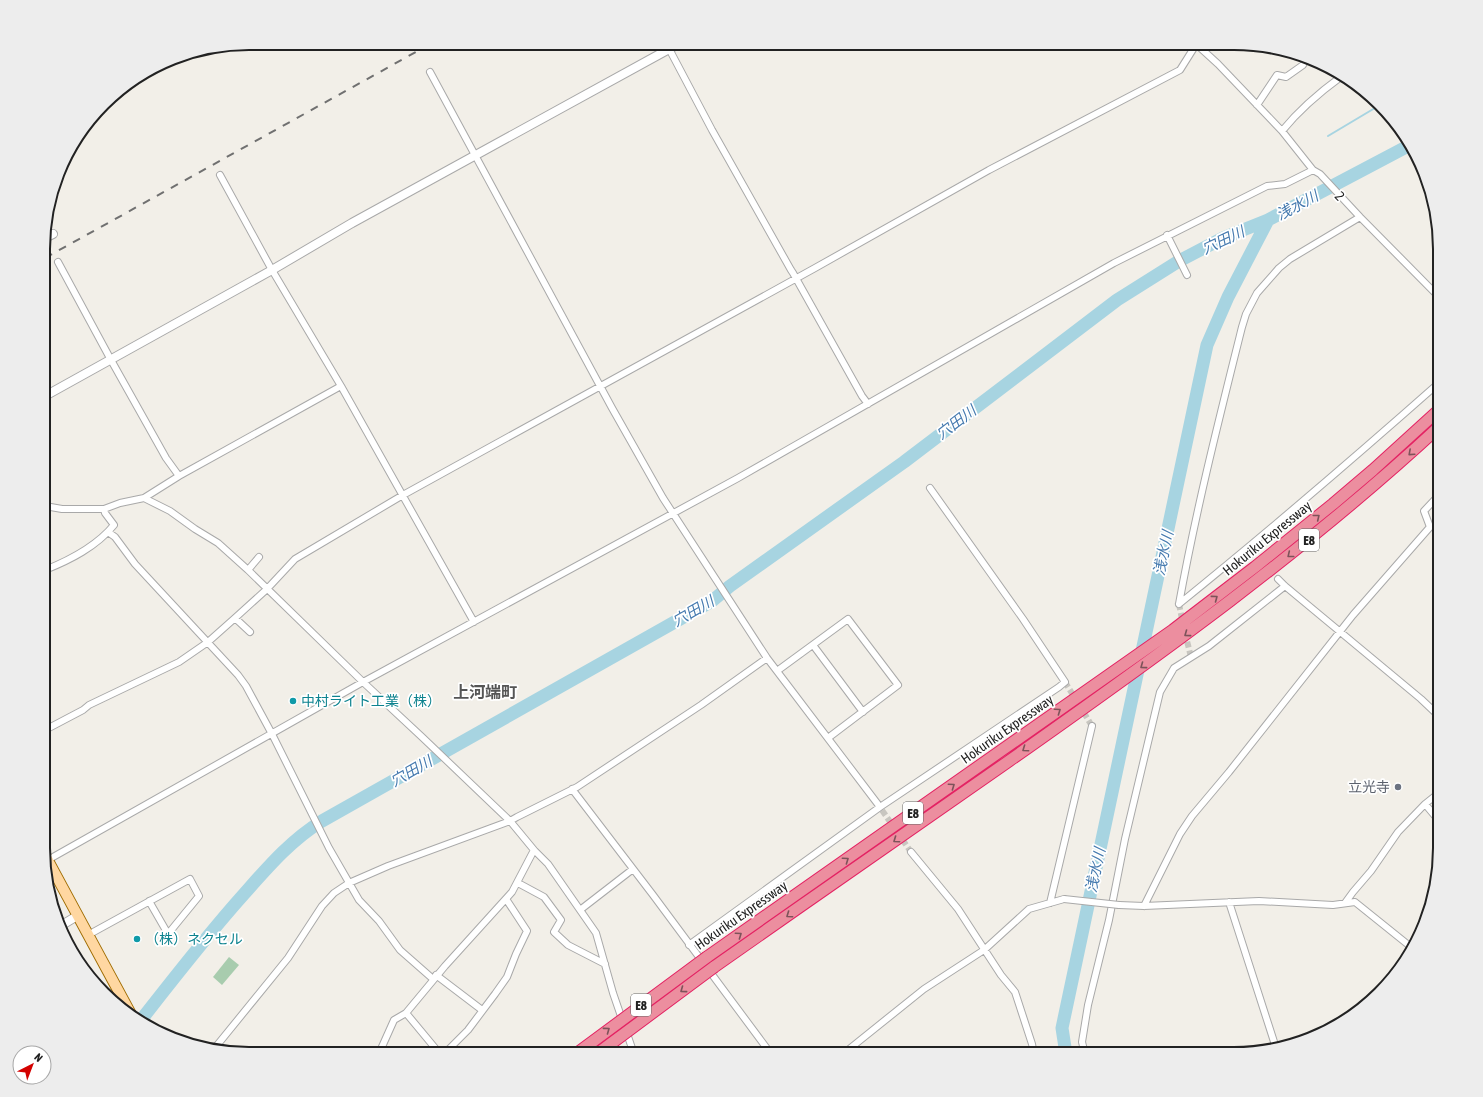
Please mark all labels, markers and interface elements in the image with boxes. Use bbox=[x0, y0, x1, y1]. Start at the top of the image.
water label: 浅水川 bbox=[1273, 186, 1323, 223]
street label: 2 bbox=[1332, 188, 1348, 204]
water label: 穴田川 bbox=[1199, 222, 1249, 257]
water label: 穴田川 bbox=[933, 400, 981, 442]
one-way arrow bbox=[1408, 448, 1416, 455]
street label: Hokuriku Expressway bbox=[1220, 497, 1315, 579]
one-way arrow bbox=[1313, 514, 1320, 521]
water label: 浅水川 bbox=[1150, 527, 1176, 577]
road number: E8 bbox=[1299, 529, 1319, 551]
one-way arrow bbox=[1288, 550, 1295, 557]
water label: 穴田川 bbox=[669, 591, 718, 630]
one-way arrow bbox=[1211, 596, 1218, 603]
one-way arrow bbox=[1185, 629, 1192, 636]
one-way arrow bbox=[1140, 661, 1147, 669]
district label: 上河端町 bbox=[453, 683, 517, 701]
street label: Hokuriku Expressway bbox=[958, 691, 1056, 767]
place label: 中村ライト工業（株） bbox=[301, 693, 441, 709]
marker: 中村ライト工業（株） bbox=[288, 696, 298, 706]
one-way arrow bbox=[1054, 709, 1061, 716]
one-way arrow bbox=[1022, 744, 1029, 752]
water label: 穴田川 bbox=[387, 751, 436, 790]
place label: 立光寺 bbox=[1348, 779, 1390, 795]
marker: 立光寺 bbox=[1393, 782, 1403, 792]
one-way arrow bbox=[948, 783, 955, 790]
road number: E8 bbox=[903, 802, 923, 824]
one-way arrow bbox=[893, 835, 900, 842]
water label: 浅水川 bbox=[1082, 844, 1108, 894]
one-way arrow bbox=[841, 858, 848, 865]
street label: Hokuriku Expressway bbox=[692, 877, 790, 953]
one-way arrow bbox=[786, 910, 793, 917]
place label: （株）ネクセル bbox=[145, 931, 243, 947]
one-way arrow bbox=[735, 932, 742, 940]
marker: （株）ネクセル bbox=[132, 934, 142, 944]
one-way arrow bbox=[680, 985, 687, 992]
road number: E8 bbox=[631, 994, 651, 1016]
one-way arrow bbox=[603, 1027, 610, 1035]
north arrow bbox=[12, 1045, 52, 1085]
text: N bbox=[32, 1051, 45, 1064]

